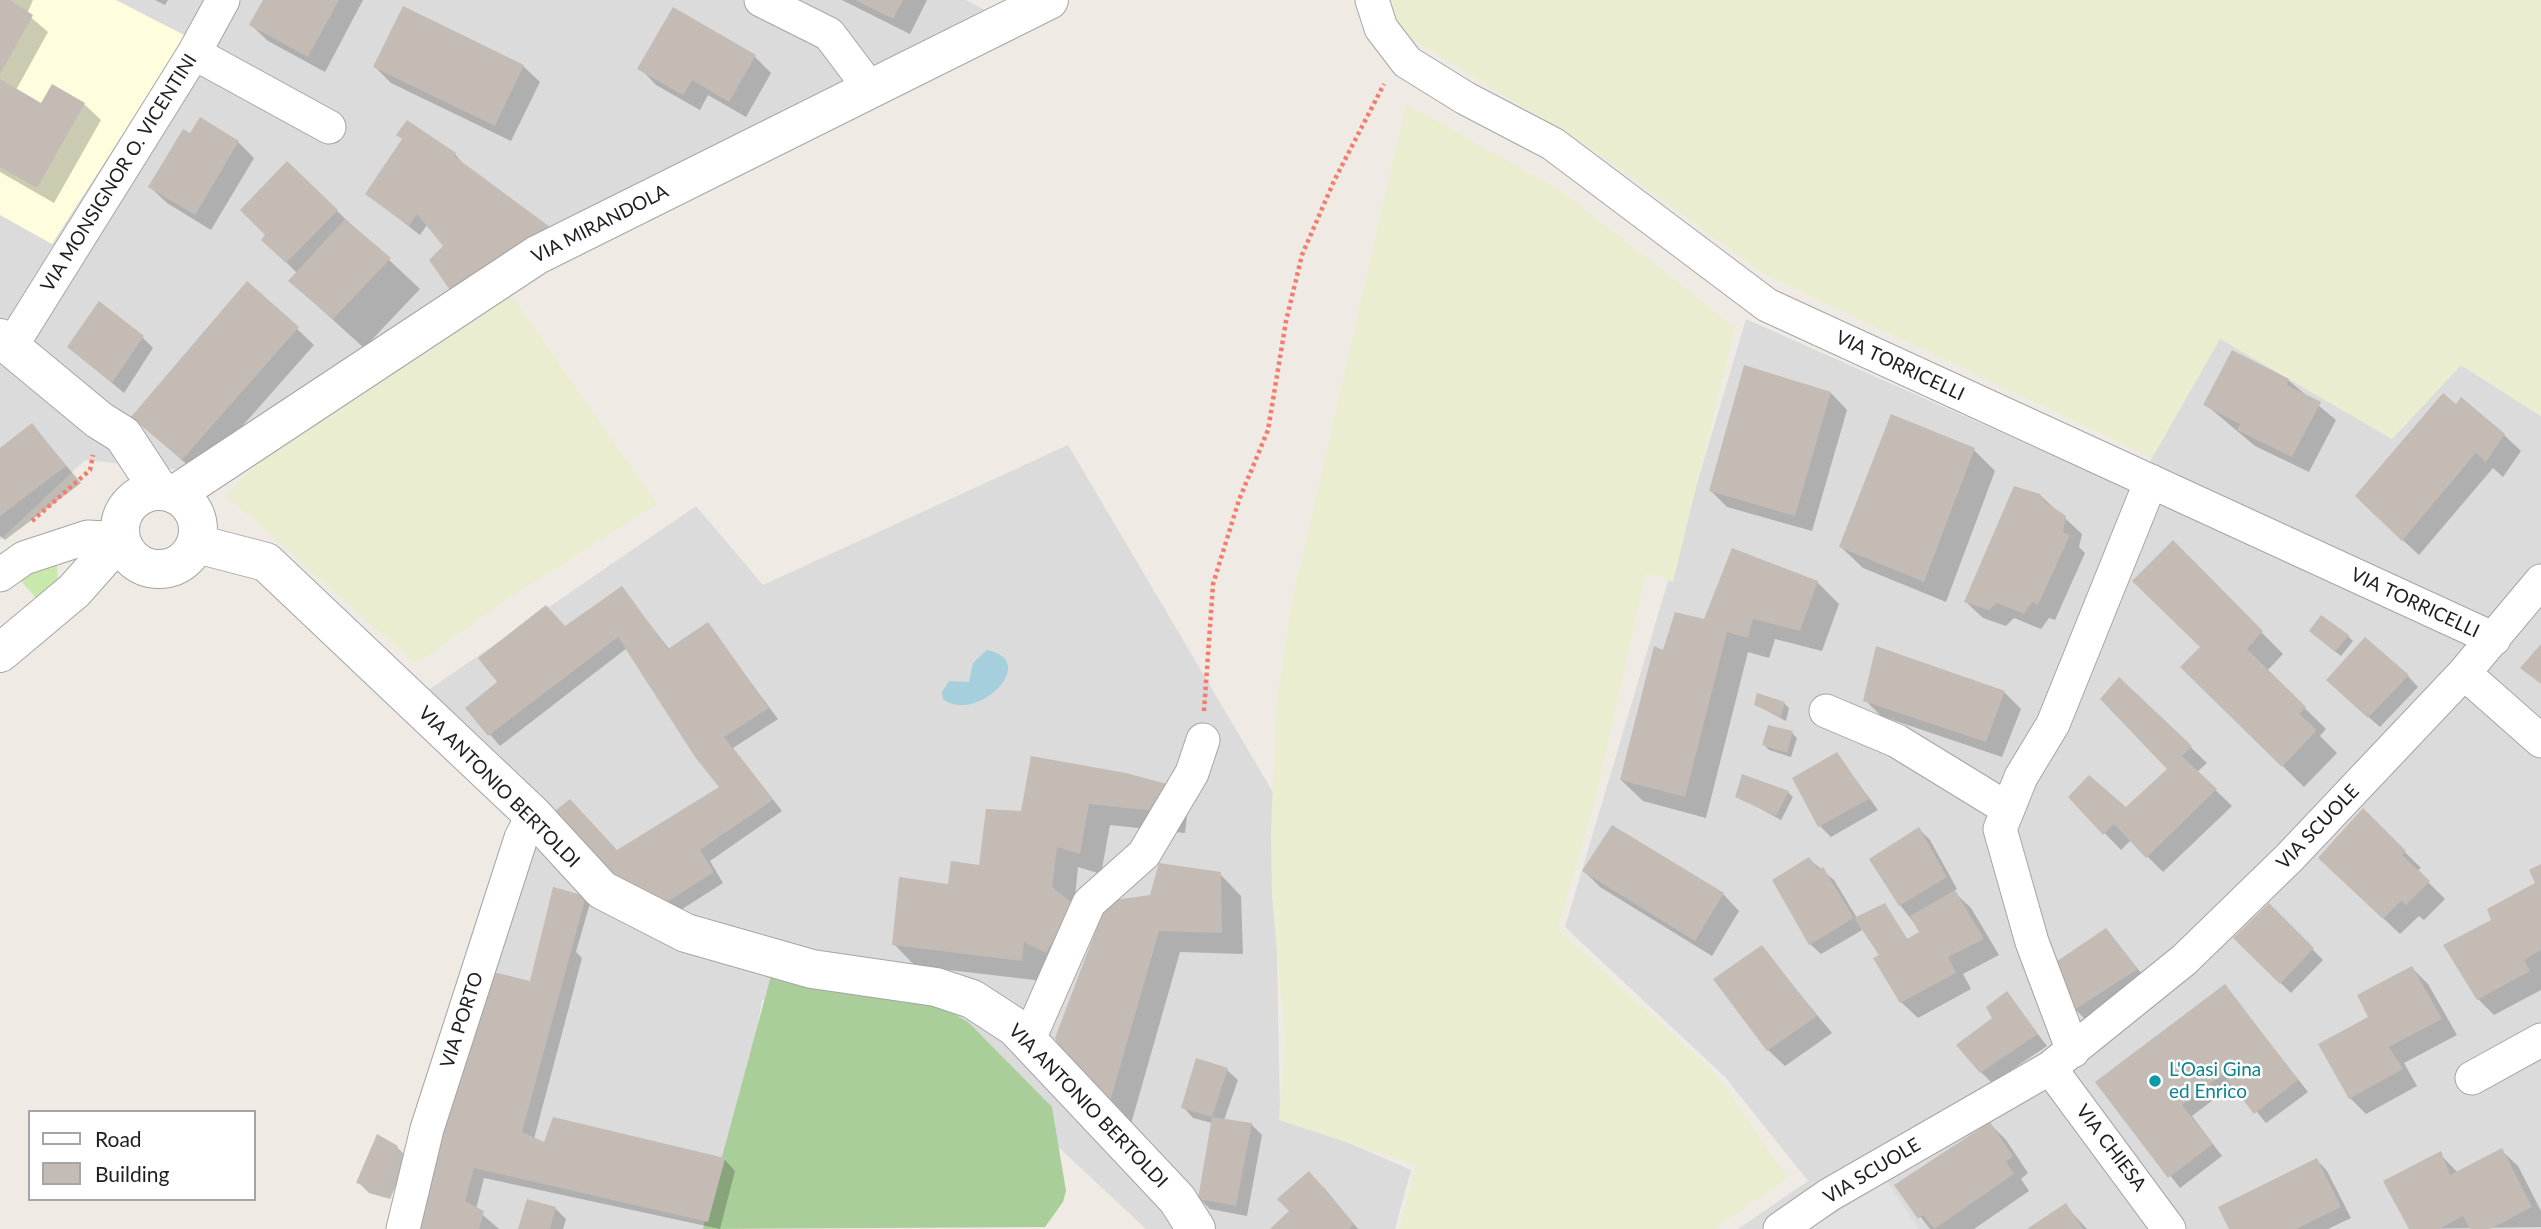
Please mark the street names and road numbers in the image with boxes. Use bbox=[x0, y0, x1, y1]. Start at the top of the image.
street label: VIA MONSIGNOR O. VICENTINI bbox=[36, 50, 202, 296]
street label: VIA MIRANDOLA bbox=[528, 180, 672, 268]
street label: VIA TORRICELLI bbox=[1832, 326, 1968, 406]
street label: VIA TORRICELLI bbox=[2347, 563, 2483, 643]
street label: VIA ANTONIO BERTOLDI bbox=[413, 701, 585, 873]
street label: VIA SCUOLE bbox=[2272, 780, 2364, 874]
street label: VIA PORTO bbox=[436, 969, 488, 1071]
street label: VIA ANTONIO BERTOLDI bbox=[1004, 1019, 1172, 1193]
street label: VIA CHIESA bbox=[2071, 1100, 2151, 1196]
street label: VIA SCUOLE bbox=[1819, 1133, 1925, 1209]

